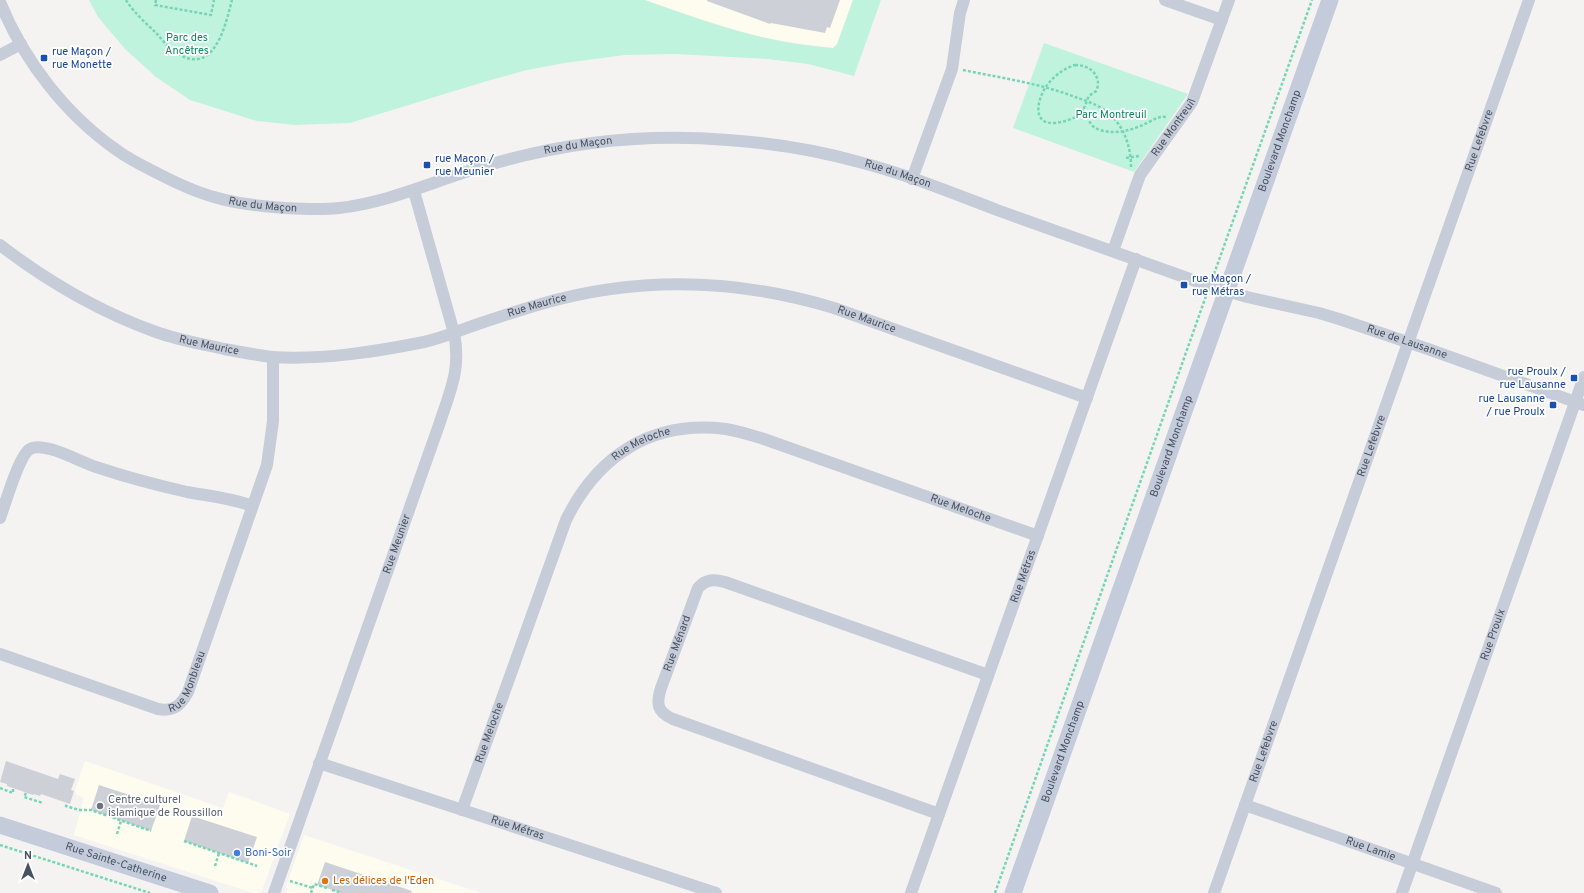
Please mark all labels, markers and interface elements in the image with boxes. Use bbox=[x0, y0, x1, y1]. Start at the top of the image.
park label: Parc des Ancêtres bbox=[165, 31, 209, 58]
place label: rue Maçon / rue Monette bbox=[52, 45, 112, 72]
marker: rue Maçon / rue Monette bbox=[39, 53, 49, 63]
street label: Boulevard Monchamp bbox=[1255, 88, 1304, 194]
street label: Rue Montreuil bbox=[1148, 97, 1200, 159]
street label: Rue Lefebvre bbox=[1462, 107, 1497, 173]
park label: Parc Montreuil bbox=[1075, 108, 1147, 122]
street label: Rue du Maçon bbox=[543, 134, 613, 158]
place label: rue Maçon / rue Meunier bbox=[435, 152, 495, 179]
street label: Rue du Maçon bbox=[863, 157, 933, 191]
marker: rue Maçon / rue Meunier bbox=[422, 160, 432, 170]
street label: Rue du Maçon bbox=[227, 194, 297, 216]
place label: rue Maçon / rue Métras bbox=[1192, 272, 1252, 299]
marker: rue Maçon / rue Métras bbox=[1179, 280, 1189, 290]
street label: Rue Maurice bbox=[506, 291, 568, 321]
street label: Rue Maurice bbox=[836, 303, 898, 336]
street label: Rue de Lausanne bbox=[1365, 322, 1449, 362]
street label: Rue Maurice bbox=[178, 332, 240, 359]
place label: rue Proulx / rue Lausanne bbox=[1499, 365, 1567, 392]
marker: rue Proulx / rue Lausanne bbox=[1569, 373, 1579, 383]
place label: rue Lausanne / rue Proulx bbox=[1478, 392, 1545, 419]
street label: Boulevard Monchamp bbox=[1147, 393, 1196, 499]
marker: rue Lausanne / rue Proulx bbox=[1548, 400, 1558, 410]
street label: Rue Lefebvre bbox=[1354, 413, 1389, 479]
street label: Rue Meloche bbox=[609, 424, 672, 464]
street label: Rue Meloche bbox=[928, 491, 993, 526]
street label: Rue Meunier bbox=[380, 512, 414, 576]
street label: Rue Métras bbox=[1008, 548, 1039, 605]
street label: Rue Proulx bbox=[1478, 607, 1509, 662]
street label: Rue Ménard bbox=[661, 613, 694, 674]
street label: Rue Monbleau bbox=[167, 649, 209, 716]
street label: Boulevard Monchamp bbox=[1039, 699, 1088, 804]
street label: Rue Meloche bbox=[472, 700, 507, 765]
street label: Rue Lefebvre bbox=[1247, 719, 1281, 784]
place label: Centre culturel islamique de Roussillon bbox=[108, 793, 223, 820]
marker: Centre culturel islamique de Roussillon bbox=[95, 801, 105, 811]
street label: Rue Métras bbox=[489, 813, 546, 843]
street label: Rue Lamie bbox=[1344, 834, 1397, 864]
street label: Rue Sainte-Catherine bbox=[64, 840, 169, 886]
north arrow bbox=[8, 845, 48, 885]
place label: Boni-Soir bbox=[245, 846, 292, 860]
marker: Boni-Soir bbox=[232, 848, 242, 858]
text: N bbox=[24, 849, 32, 863]
place label: Les délices de l'Eden bbox=[333, 874, 434, 888]
marker: Les délices de l'Eden bbox=[320, 876, 330, 886]

